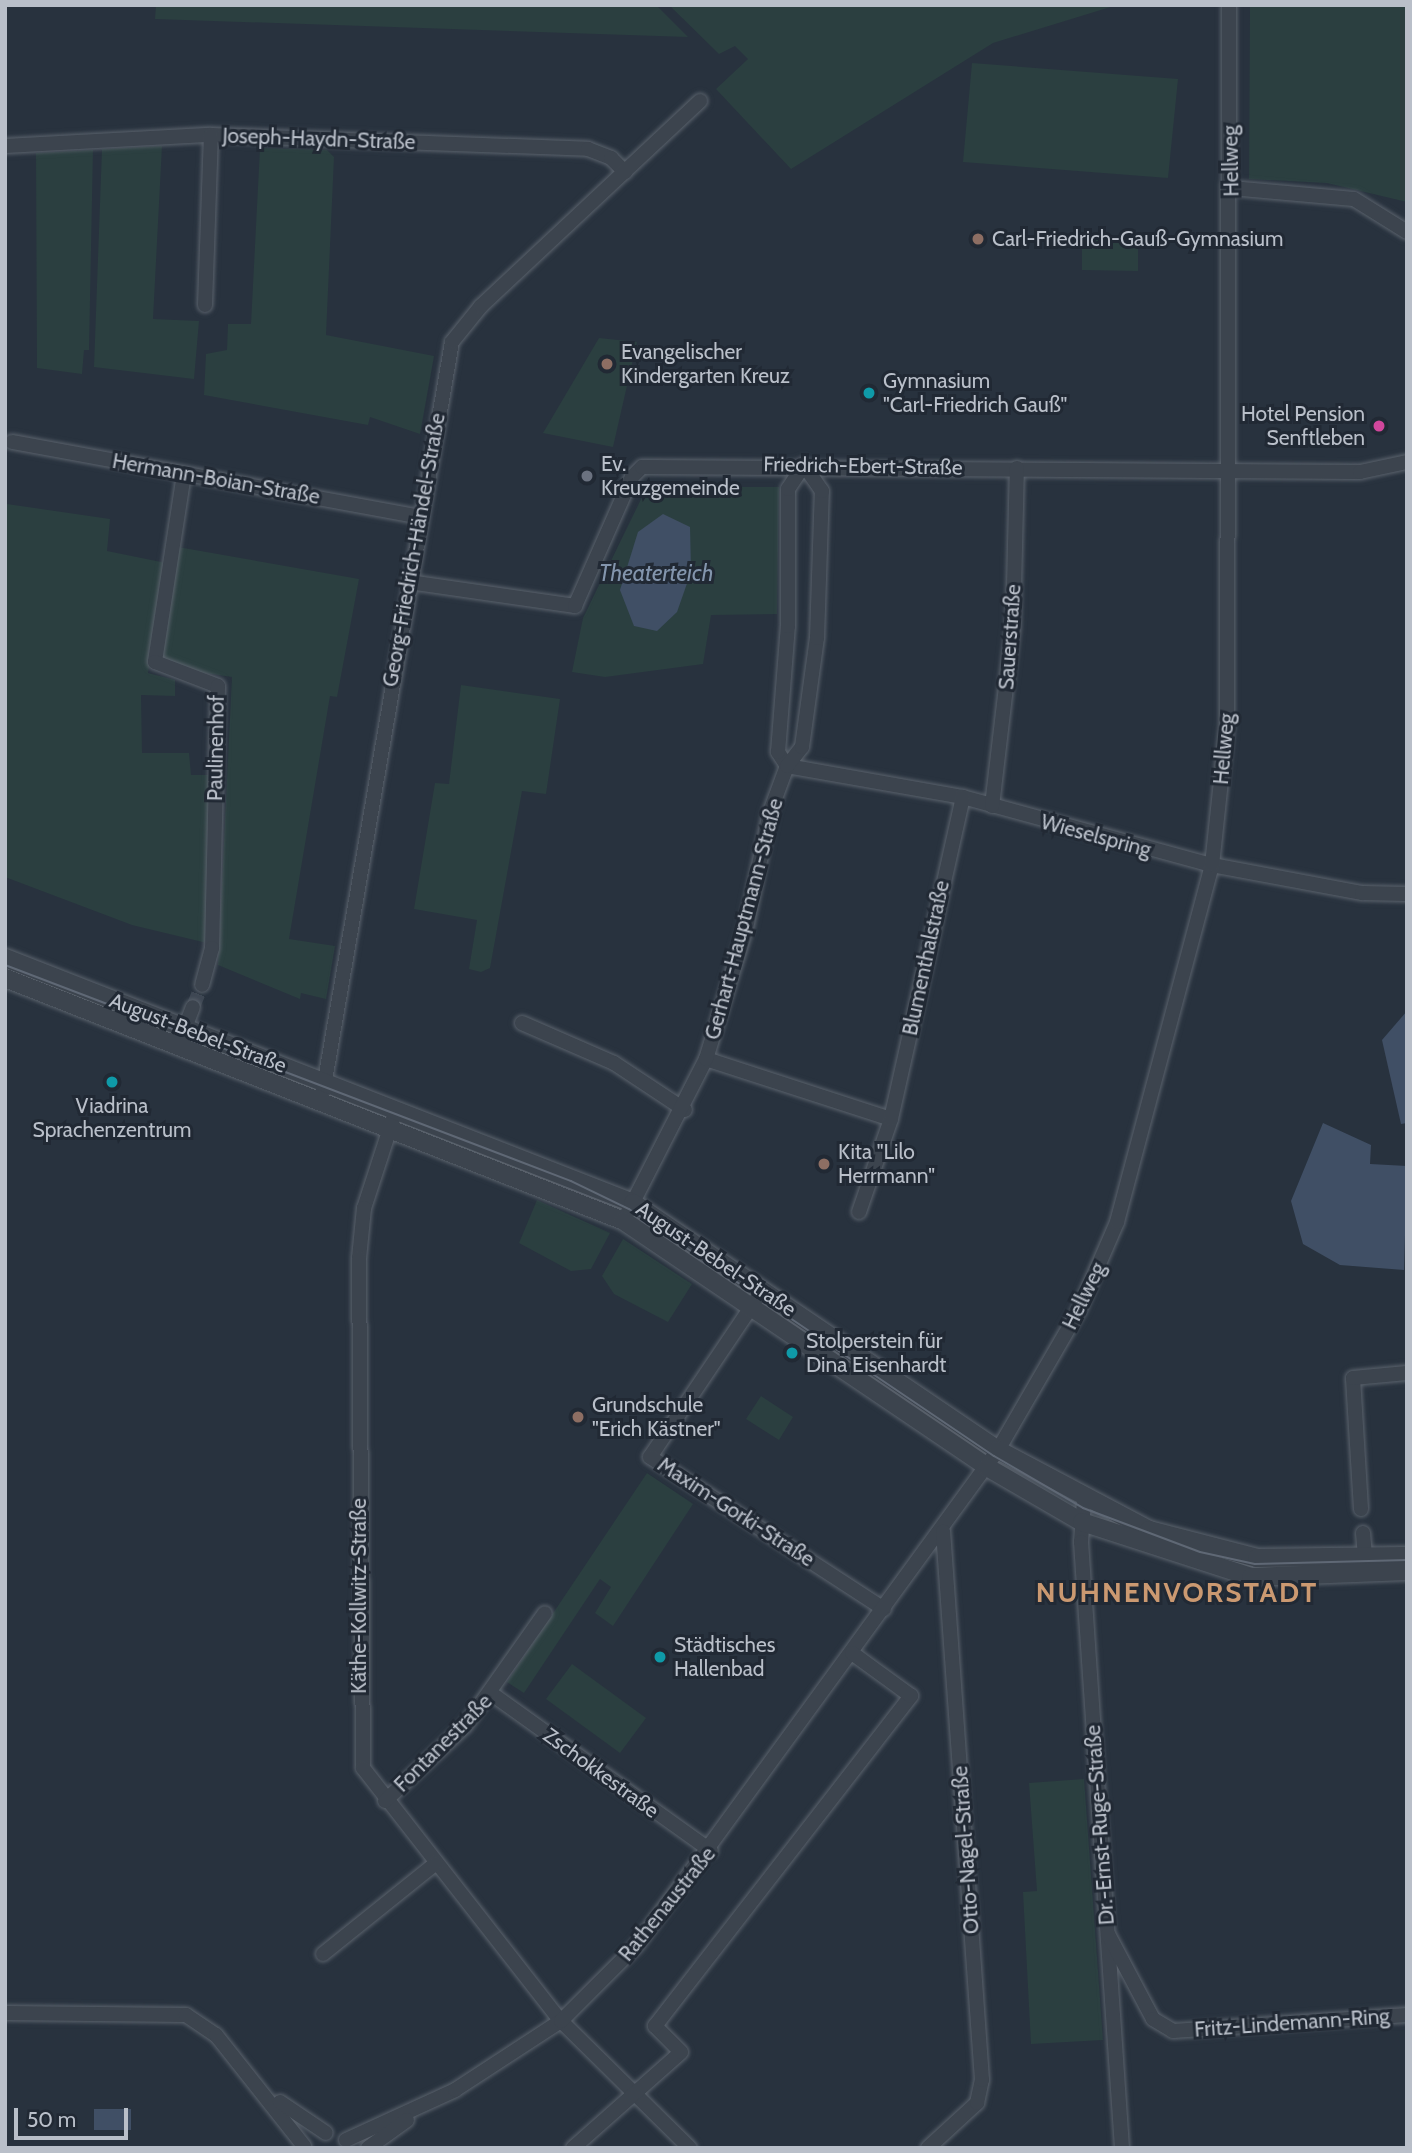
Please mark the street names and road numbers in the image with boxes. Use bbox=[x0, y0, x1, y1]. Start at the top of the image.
street label: Joseph-Haydn-Straße bbox=[222, 123, 416, 155]
street label: Hellweg bbox=[1218, 125, 1244, 197]
street label: Georg-Friedrich-Händel-Straße bbox=[378, 411, 450, 689]
street label: Hermann-Boian-Straße bbox=[110, 448, 322, 510]
street label: Friedrich-Ebert-Straße bbox=[763, 452, 963, 480]
street label: Sauerstraße bbox=[994, 583, 1026, 691]
street label: Paulinenhof bbox=[202, 695, 230, 801]
street label: Hellweg bbox=[1208, 712, 1240, 786]
street label: Gerhart-Hauptmann-Straße bbox=[700, 796, 788, 1042]
street label: Wieselspring bbox=[1038, 809, 1154, 863]
street label: Blumenthalstraße bbox=[897, 878, 955, 1038]
street label: August-Bebel-Straße bbox=[106, 988, 290, 1078]
street label: August-Bebel-Straße bbox=[631, 1196, 801, 1322]
street label: Hellweg bbox=[1057, 1258, 1111, 1334]
street label: Maxim-Gorki-Straße bbox=[653, 1452, 819, 1572]
street label: Käthe-Kollwitz-Straße bbox=[346, 1498, 372, 1694]
street label: Fontanestraße bbox=[389, 1689, 497, 1797]
street label: Zschokkestraße bbox=[538, 1723, 664, 1823]
street label: Dr.-Ernst-Ruge-Straße bbox=[1080, 1724, 1120, 1926]
street label: Otto-Nagel-Straße bbox=[948, 1765, 984, 1935]
street label: Rathenaustraße bbox=[613, 1842, 721, 1966]
street label: Fritz-Lindemann-Ring bbox=[1193, 2004, 1391, 2042]

